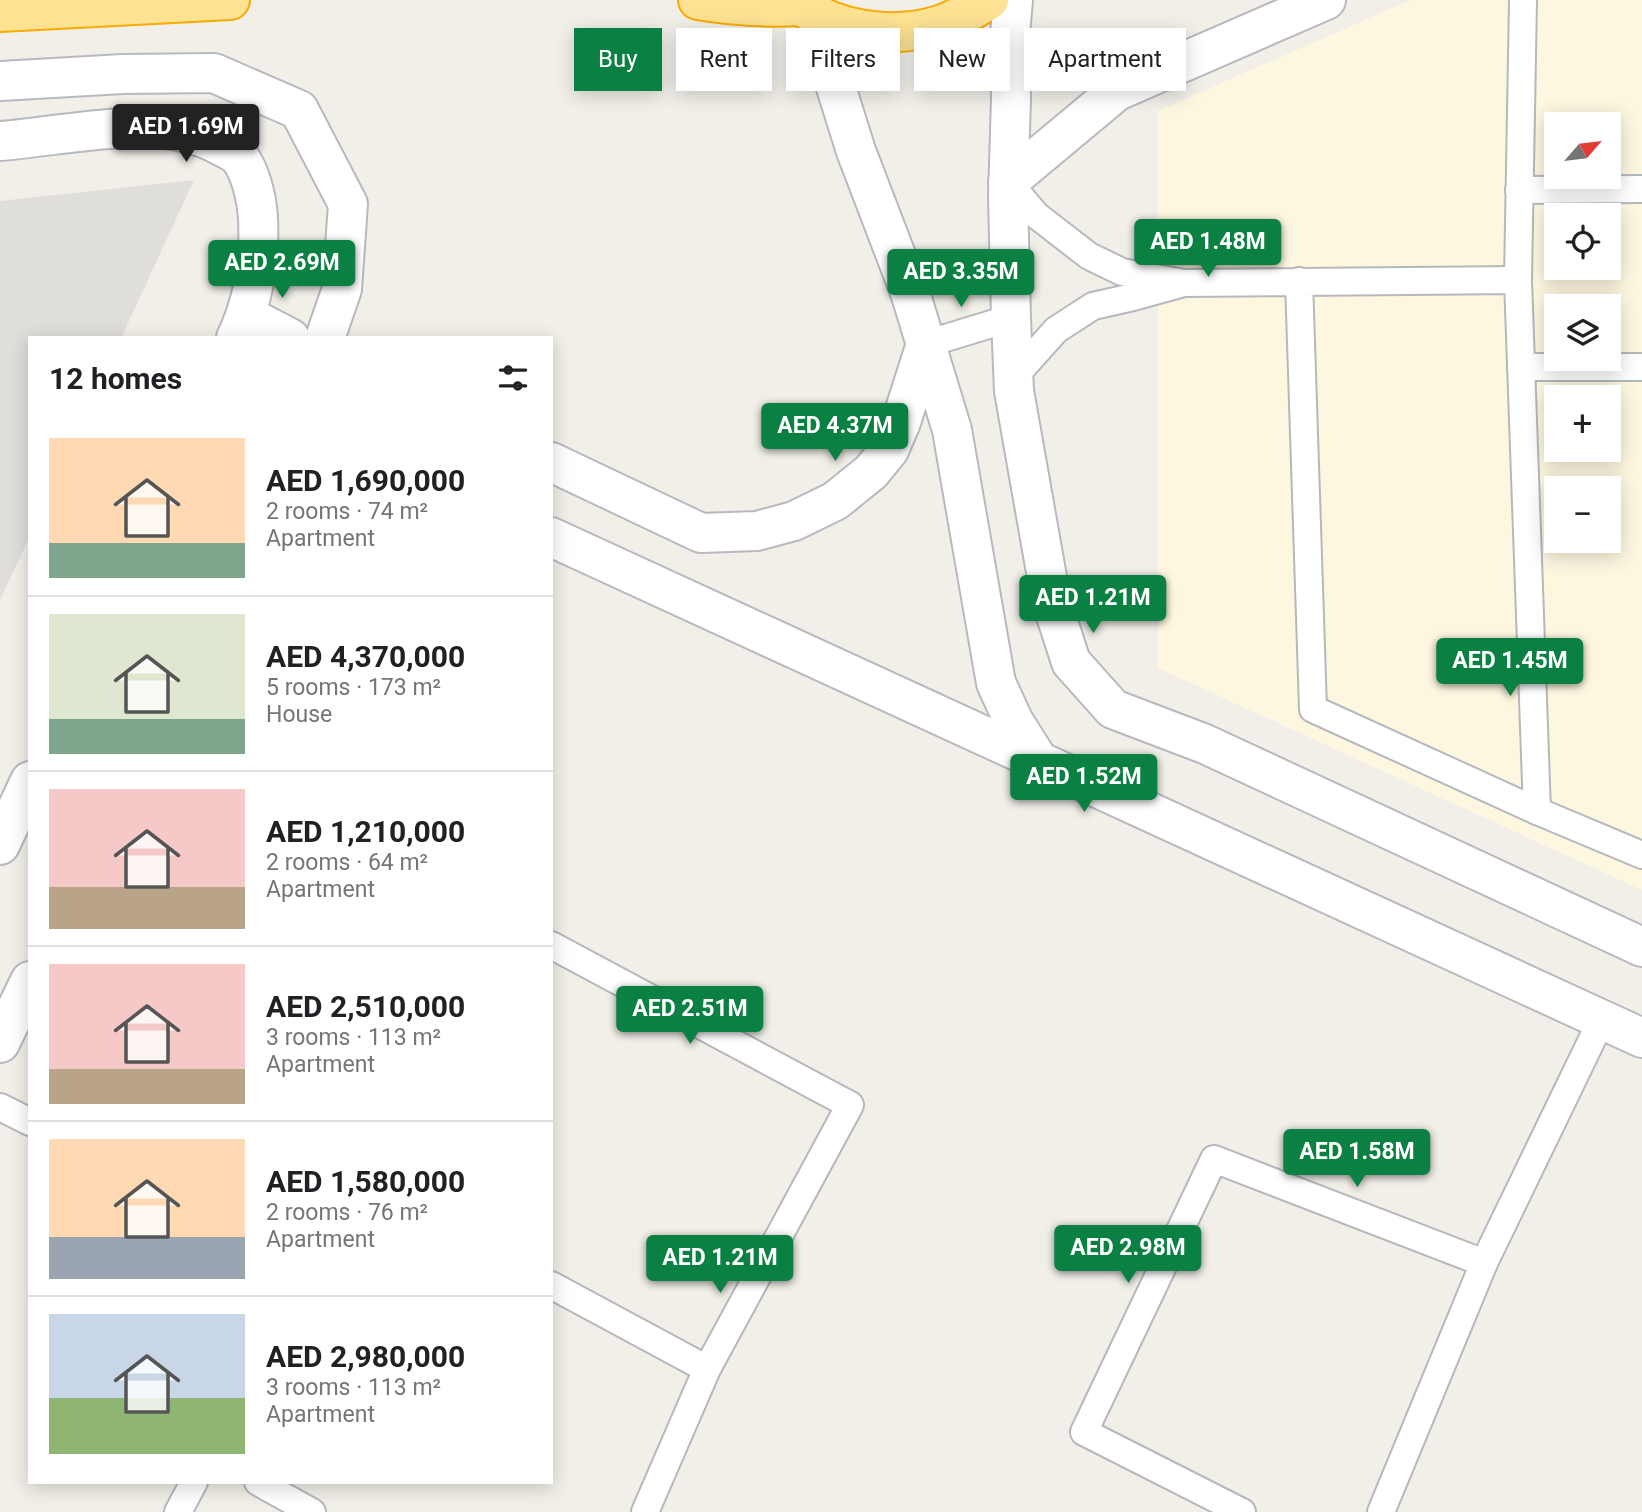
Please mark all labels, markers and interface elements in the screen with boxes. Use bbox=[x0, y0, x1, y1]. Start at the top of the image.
chip: Buy bbox=[574, 28, 662, 91]
chip: Rent bbox=[676, 28, 772, 91]
chip: Filters bbox=[786, 28, 900, 91]
chip: New bbox=[914, 28, 1010, 91]
chip: Apartment bbox=[1024, 28, 1186, 91]
pin: AED 1.69M bbox=[106, 104, 266, 164]
north arrow bbox=[1544, 112, 1620, 189]
map controls bbox=[1544, 112, 1621, 553]
text: AED 1.69M bbox=[128, 113, 244, 140]
button: locate bbox=[1544, 203, 1621, 280]
pin: AED 1.48M bbox=[1128, 219, 1288, 279]
text: AED 1.48M bbox=[1150, 228, 1266, 255]
pin: AED 2.69M bbox=[202, 240, 362, 300]
text: AED 2.69M bbox=[224, 249, 340, 276]
pin: AED 3.35M bbox=[881, 250, 1041, 309]
text: AED 3.35M bbox=[903, 258, 1019, 285]
button: layers bbox=[1544, 294, 1621, 371]
icon: filters bbox=[494, 359, 532, 397]
text: 12 homes bbox=[49, 361, 182, 396]
button: + bbox=[1544, 385, 1621, 462]
pin: AED 4.37M bbox=[755, 404, 915, 463]
text: AED 4.37M bbox=[777, 412, 893, 439]
text: AED 1,690,000 bbox=[266, 463, 465, 498]
icon: home bbox=[105, 466, 189, 550]
button: − bbox=[1544, 476, 1621, 553]
text: 2 rooms · 74 m² bbox=[266, 498, 428, 525]
text: Apartment bbox=[266, 525, 375, 552]
pin: AED 1.21M bbox=[1013, 576, 1173, 635]
text: AED 1.21M bbox=[1035, 584, 1151, 611]
pin: AED 1.45M bbox=[1430, 638, 1590, 698]
text: AED 4,370,000 bbox=[266, 639, 465, 674]
icon: home bbox=[105, 642, 189, 726]
text: AED 1.45M bbox=[1452, 647, 1568, 674]
text: 5 rooms · 173 m² bbox=[266, 674, 441, 701]
text: House bbox=[266, 701, 332, 728]
pin: AED 1.52M bbox=[1004, 754, 1164, 814]
text: AED 1.52M bbox=[1026, 763, 1142, 790]
text: AED 1,210,000 bbox=[266, 814, 465, 849]
icon: home bbox=[105, 817, 189, 901]
text: 2 rooms · 64 m² bbox=[266, 849, 428, 876]
text: Apartment bbox=[266, 876, 375, 903]
pin: AED 2.51M bbox=[610, 986, 770, 1046]
text: AED 2,510,000 bbox=[266, 989, 465, 1024]
icon: home bbox=[105, 992, 189, 1076]
text: AED 2.51M bbox=[632, 995, 748, 1022]
text: 3 rooms · 113 m² bbox=[266, 1024, 441, 1051]
text: Apartment bbox=[266, 1051, 375, 1078]
pin: AED 1.58M bbox=[1277, 1130, 1437, 1189]
text: AED 1.58M bbox=[1299, 1138, 1415, 1165]
text: AED 1,580,000 bbox=[266, 1164, 465, 1199]
icon: home bbox=[105, 1167, 189, 1251]
text: 2 rooms · 76 m² bbox=[266, 1199, 428, 1226]
text: Apartment bbox=[266, 1226, 375, 1253]
pin: AED 2.98M bbox=[1048, 1226, 1208, 1285]
text: AED 2.98M bbox=[1070, 1234, 1186, 1261]
pin: AED 1.21M bbox=[640, 1236, 800, 1295]
text: AED 1.21M bbox=[662, 1244, 778, 1271]
text: AED 2,980,000 bbox=[266, 1339, 465, 1374]
icon: home bbox=[105, 1342, 189, 1426]
text: 3 rooms · 113 m² bbox=[266, 1374, 441, 1401]
text: Apartment bbox=[266, 1401, 375, 1428]

